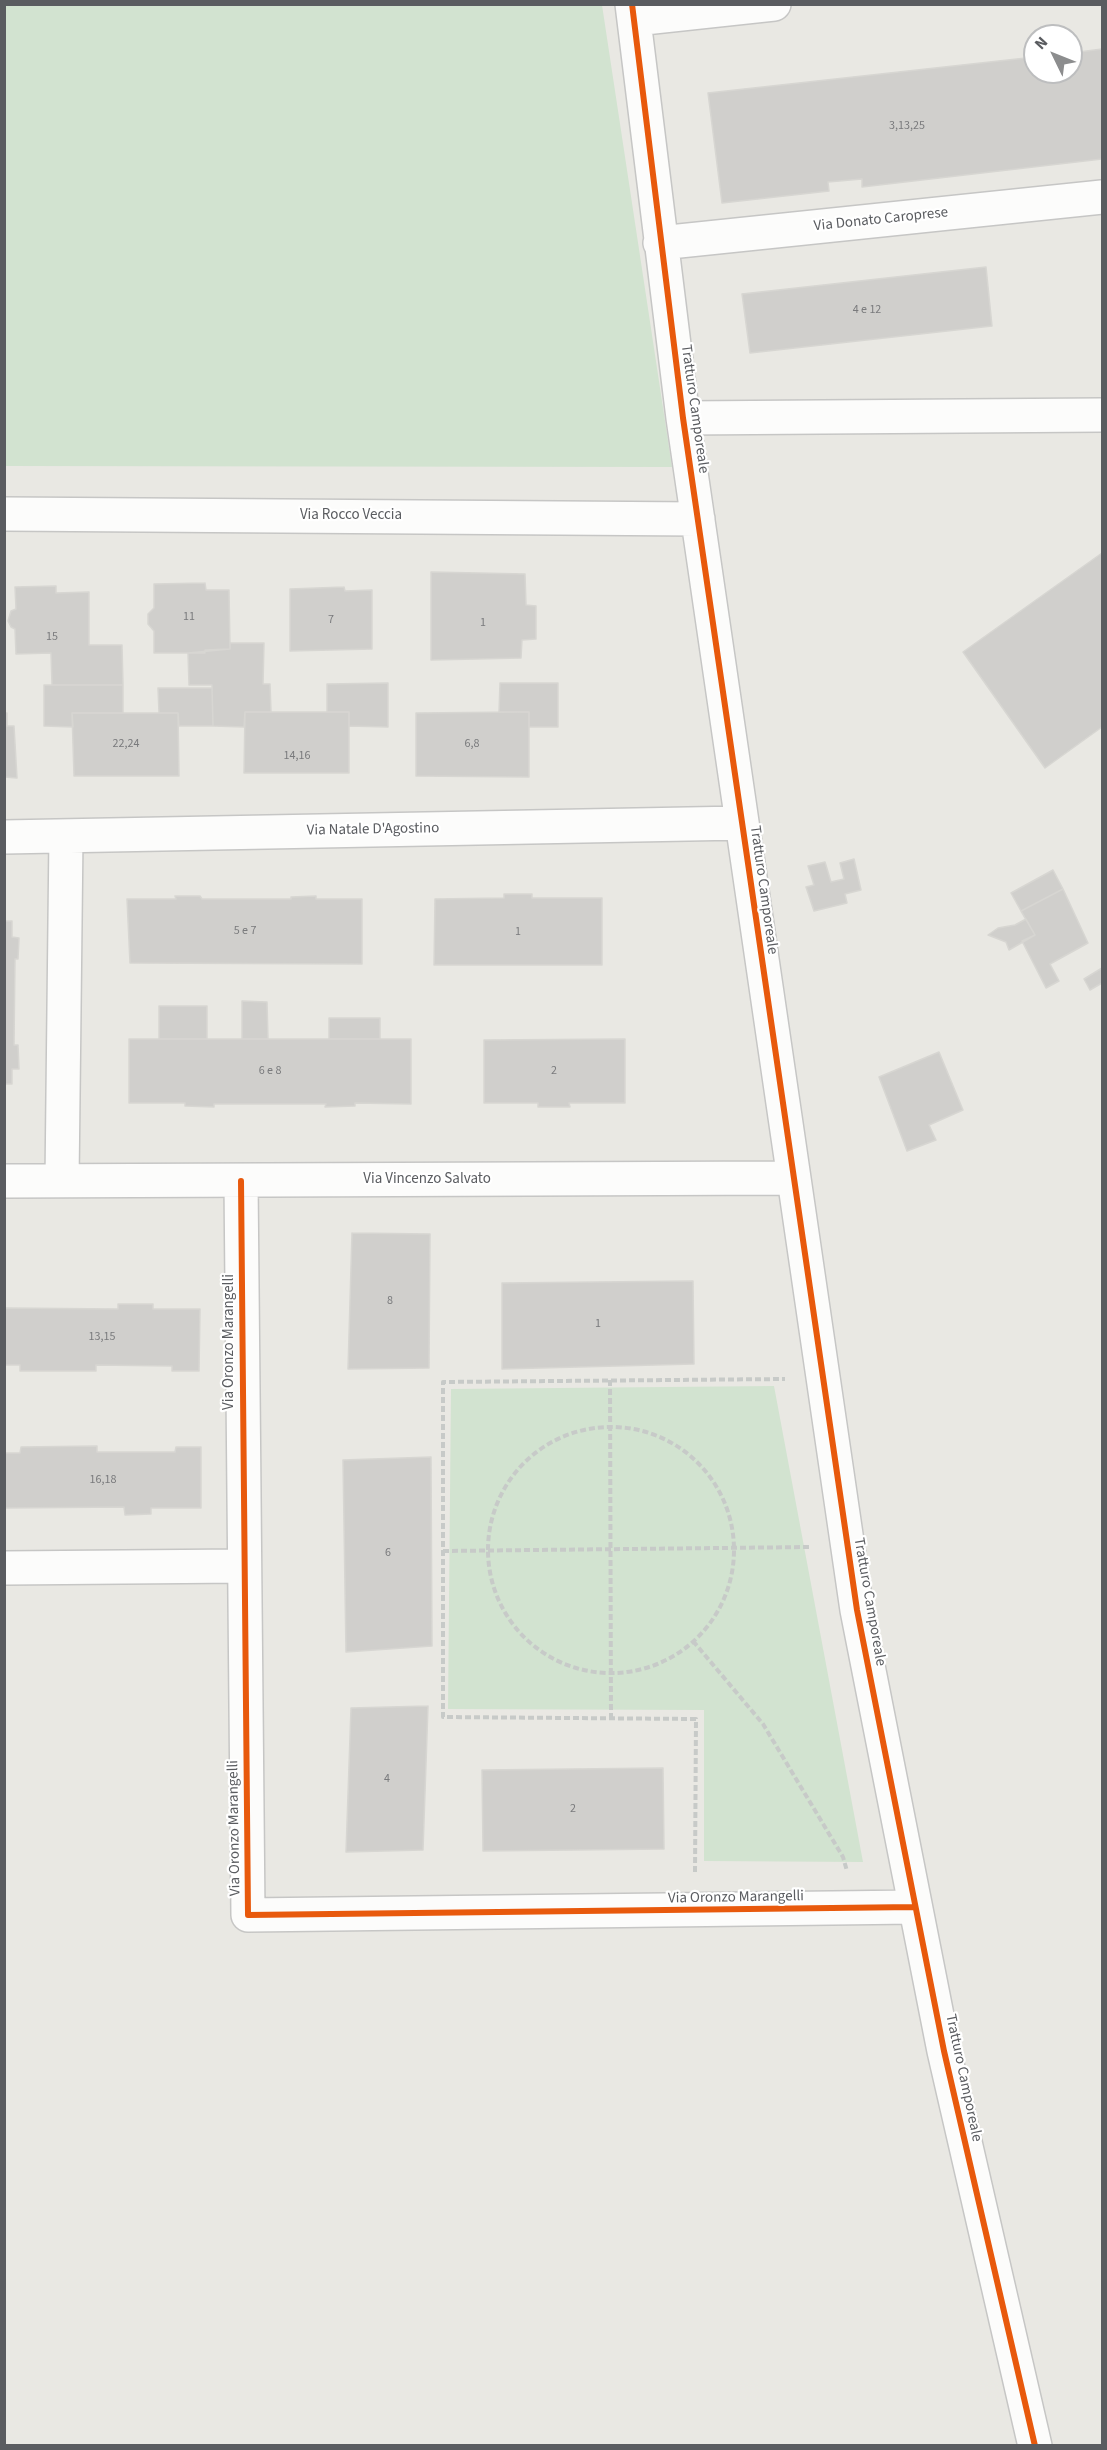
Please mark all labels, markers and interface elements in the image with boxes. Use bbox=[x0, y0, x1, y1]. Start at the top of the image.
north arrow bbox=[1023, 24, 1083, 84]
text: N bbox=[1030, 32, 1053, 54]
house number: 3,13,25 bbox=[889, 119, 925, 133]
street label: Via Donato Caroprese bbox=[813, 204, 949, 236]
house number: 4 e 12 bbox=[853, 303, 881, 317]
street label: Tratturo Camporeale bbox=[676, 343, 712, 475]
street label: Via Rocco Veccia bbox=[300, 507, 402, 525]
house number: 11 bbox=[183, 610, 195, 624]
house number: 7 bbox=[328, 613, 334, 627]
house number: 1 bbox=[480, 616, 486, 630]
house number: 15 bbox=[46, 630, 58, 644]
house number: 22,24 bbox=[113, 737, 139, 751]
house number: 6,8 bbox=[465, 737, 479, 751]
house number: 14,16 bbox=[284, 749, 310, 763]
street label: Via Natale D'Agostino bbox=[307, 820, 439, 840]
street label: Tratturo Camporeale bbox=[745, 824, 781, 956]
house number: 5 e 7 bbox=[234, 924, 256, 938]
house number: 1 bbox=[515, 925, 521, 939]
house number: 6 e 8 bbox=[259, 1064, 281, 1078]
house number: 2 bbox=[551, 1064, 557, 1078]
street label: Via Vincenzo Salvato bbox=[363, 1171, 491, 1189]
street label: Via Oronzo Marangelli bbox=[221, 1274, 239, 1410]
house number: 8 bbox=[387, 1294, 393, 1308]
house number: 1 bbox=[595, 1317, 601, 1331]
house number: 13,15 bbox=[89, 1330, 115, 1344]
house number: 16,18 bbox=[90, 1473, 116, 1487]
street label: Tratturo Camporeale bbox=[849, 1536, 889, 1668]
house number: 6 bbox=[385, 1546, 391, 1560]
street label: Via Oronzo Marangelli bbox=[225, 1760, 245, 1896]
house number: 4 bbox=[384, 1772, 390, 1786]
house number: 2 bbox=[570, 1802, 576, 1816]
street label: Via Oronzo Marangelli bbox=[668, 1888, 804, 1908]
street label: Tratturo Camporeale bbox=[941, 2013, 985, 2143]

